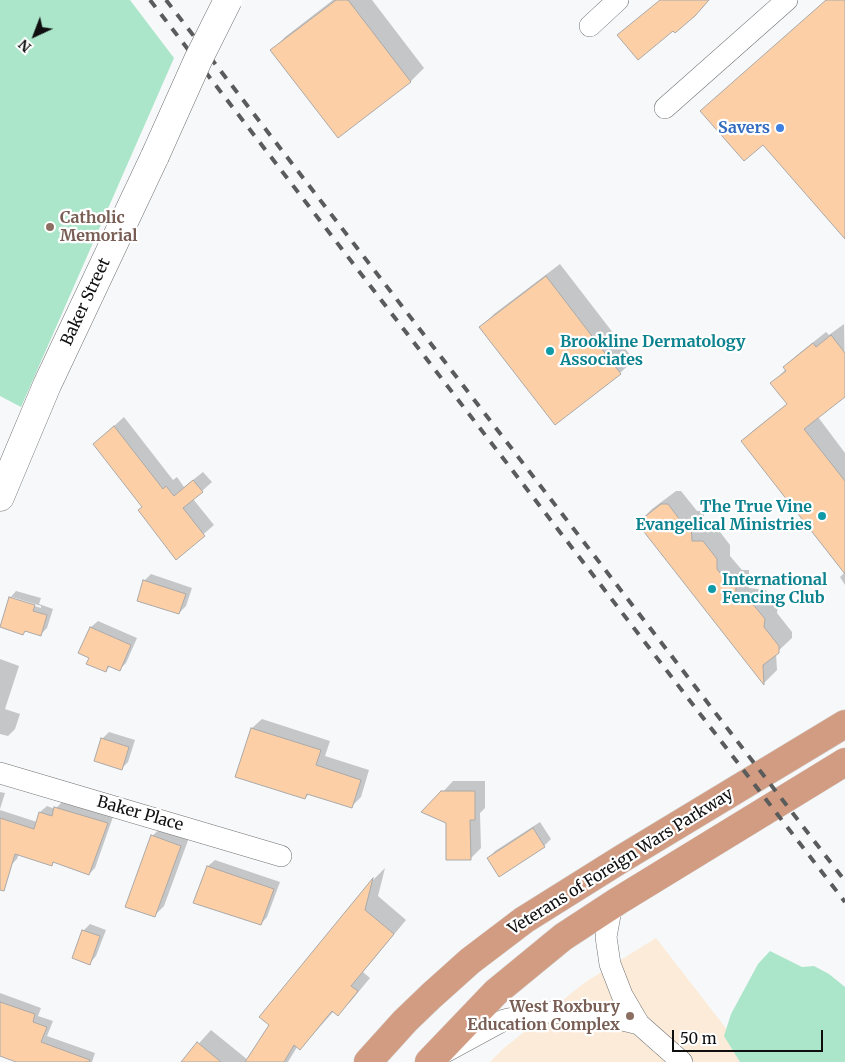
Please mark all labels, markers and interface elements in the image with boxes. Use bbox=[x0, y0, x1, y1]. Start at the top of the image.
north arrow bbox=[10, 10, 60, 60]
text: N bbox=[15, 36, 35, 56]
place label: Savers bbox=[718, 118, 770, 138]
marker: Savers bbox=[774, 122, 786, 134]
place label: Catholic Memorial bbox=[60, 208, 137, 246]
marker: Catholic Memorial bbox=[44, 221, 56, 233]
street label: Baker Street bbox=[57, 255, 115, 349]
place label: Brookline Dermatology Associates bbox=[560, 332, 746, 370]
marker: Brookline Dermatology Associates bbox=[544, 345, 556, 357]
place label: The True Vine Evangelical Ministries bbox=[635, 497, 812, 535]
marker: The True Vine Evangelical Ministries bbox=[816, 510, 828, 522]
place label: International Fencing Club bbox=[722, 570, 827, 608]
marker: International Fencing Club bbox=[706, 583, 718, 595]
street label: Veterans of Foreign Wars Parkway bbox=[505, 785, 737, 939]
street label: Baker Place bbox=[95, 793, 185, 835]
place label: West Roxbury Education Complex bbox=[467, 997, 620, 1035]
marker: West Roxbury Education Complex bbox=[624, 1010, 636, 1022]
scale bar bbox=[675, 1020, 826, 1052]
text: 50 m bbox=[680, 1029, 717, 1048]

